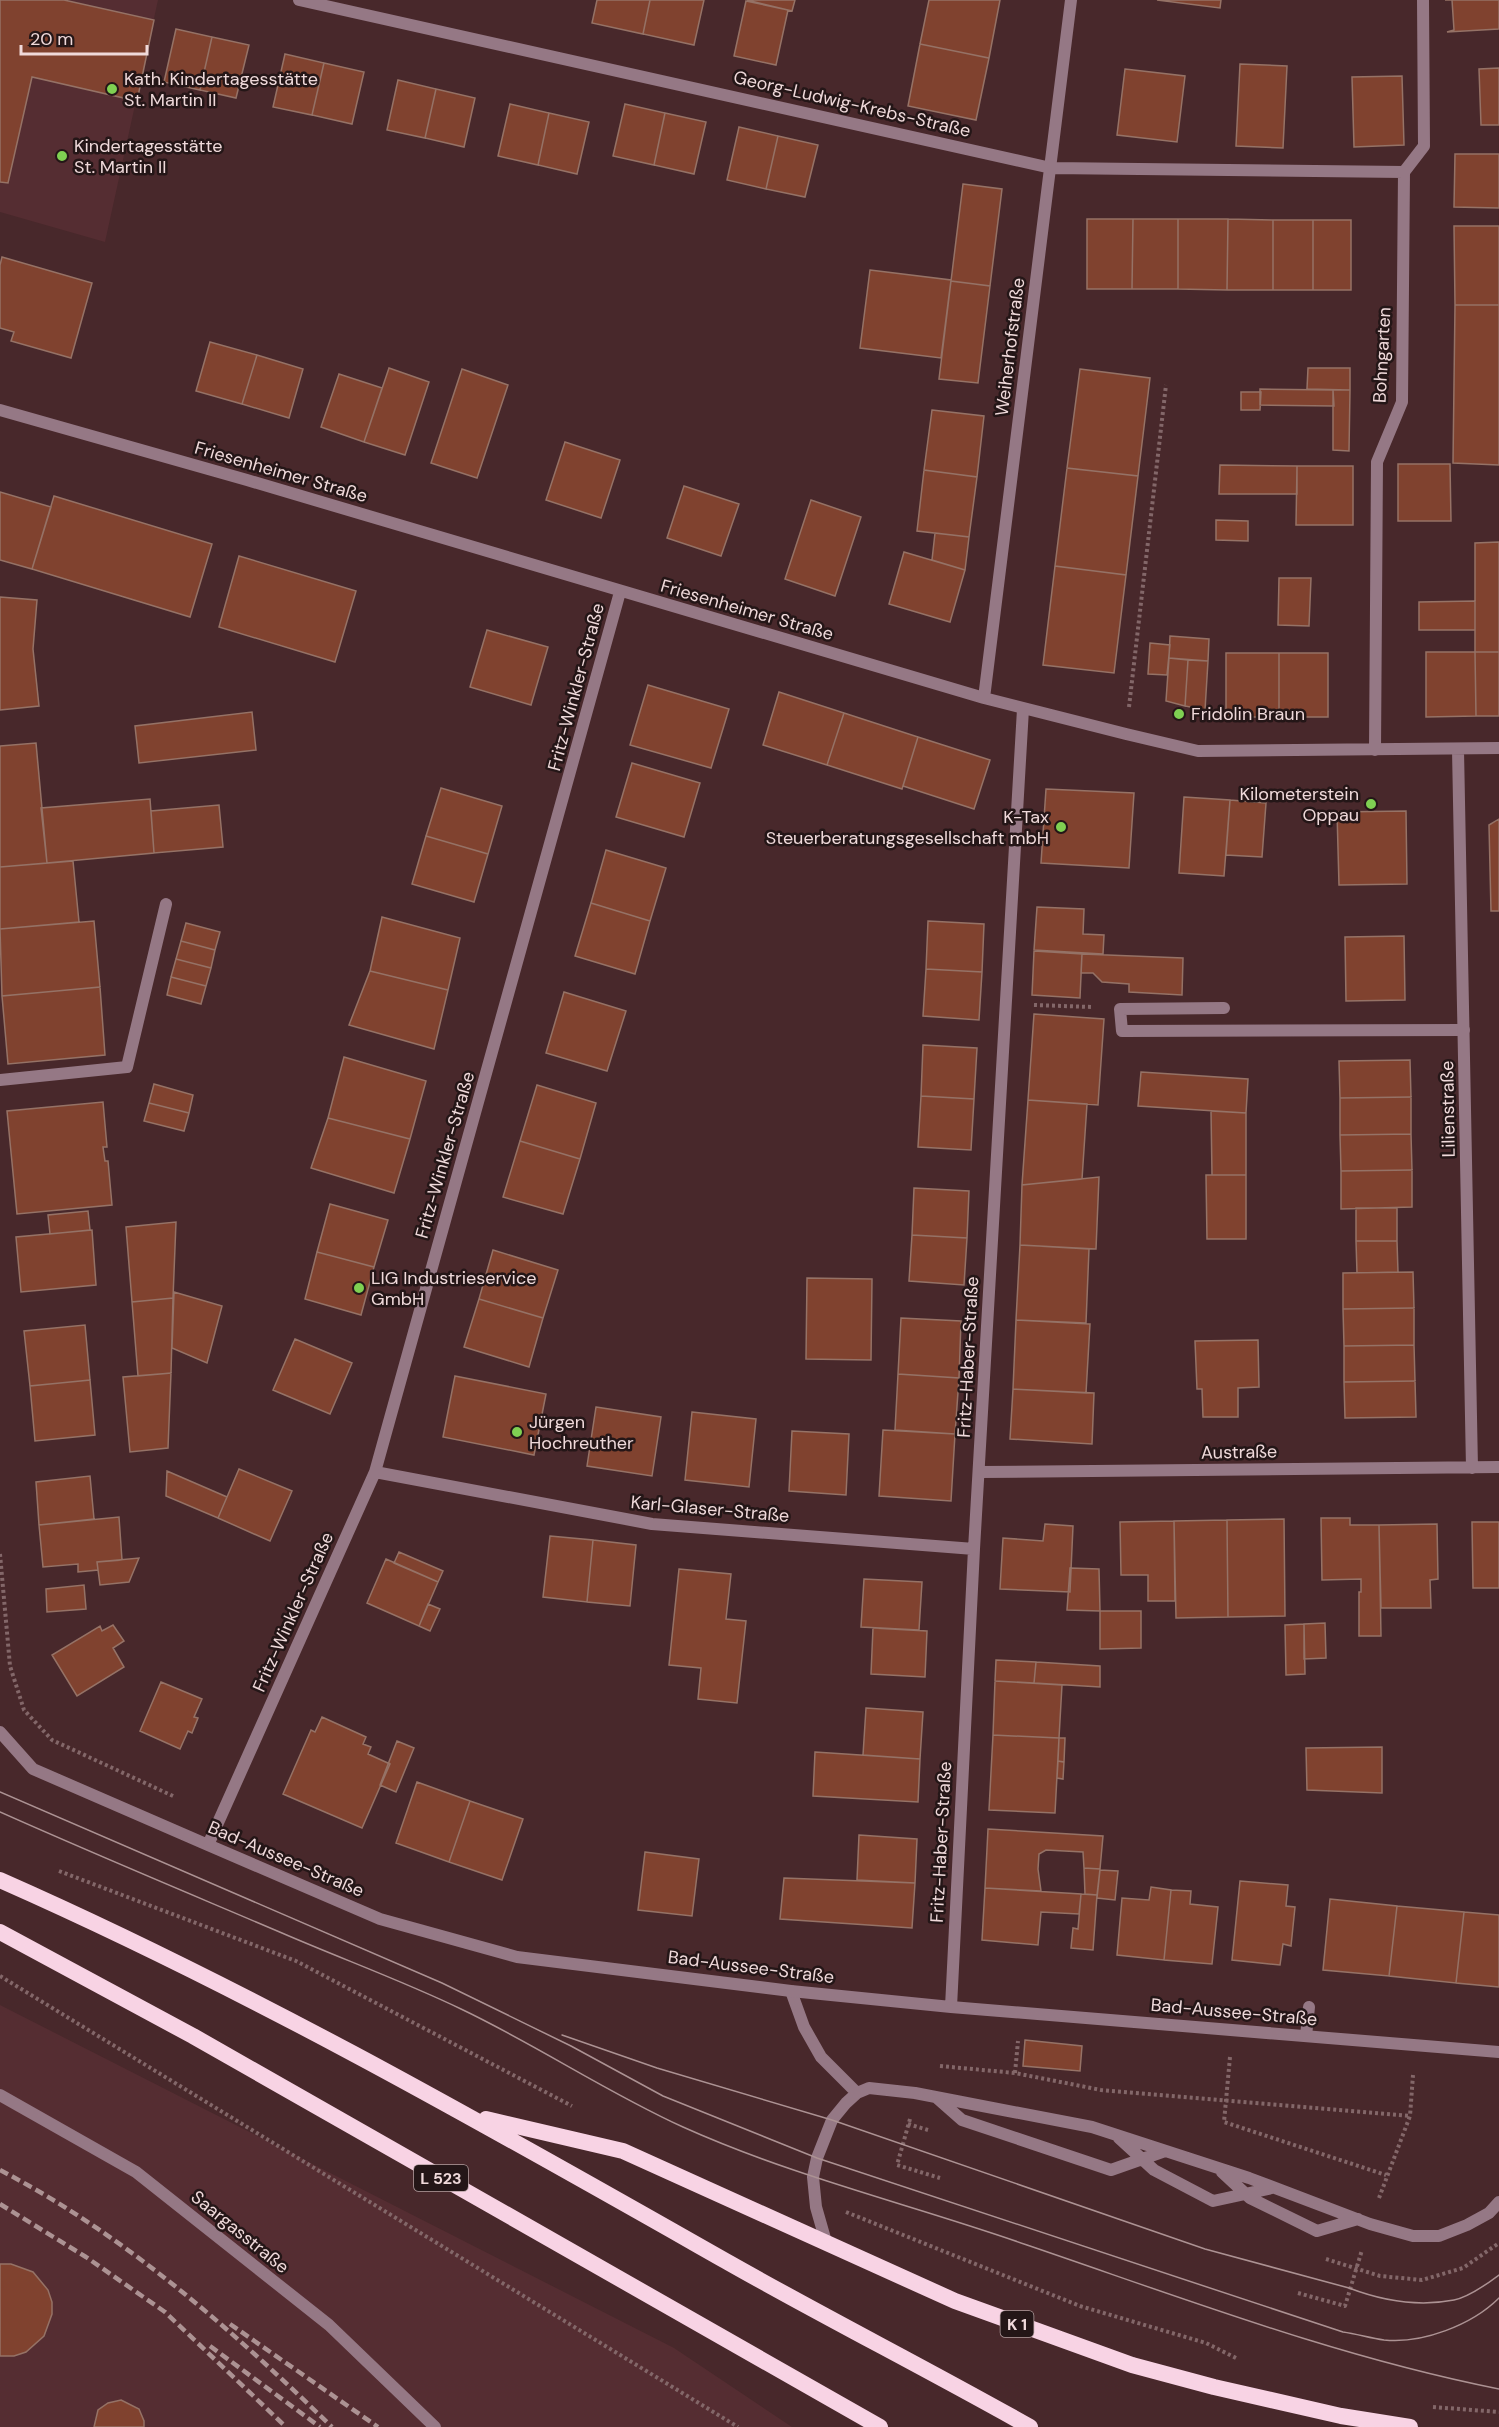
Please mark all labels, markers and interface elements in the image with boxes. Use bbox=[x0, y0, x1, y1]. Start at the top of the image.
scale bar bbox=[21, 18, 147, 56]
text: 20 m bbox=[30, 27, 73, 51]
street label: Georg-Ludwig-Krebs-Straße bbox=[731, 65, 973, 143]
place label: Kath. Kindertagesstätte St. Martin II bbox=[124, 67, 318, 112]
marker: Kath. Kindertagesstätte St. Martin II bbox=[105, 82, 119, 96]
place label: Kindertagesstätte St. Martin II bbox=[74, 134, 222, 179]
marker: Kindertagesstätte St. Martin II bbox=[55, 149, 69, 163]
street label: Weiherhofstraße bbox=[990, 277, 1030, 417]
street label: Bohngarten bbox=[1368, 306, 1396, 404]
street label: Friesenheimer Straße bbox=[192, 436, 370, 508]
street label: Friesenheimer Straße bbox=[658, 574, 836, 646]
street label: Fritz-Winkler-Straße bbox=[542, 601, 610, 773]
place label: Fridolin Braun bbox=[1191, 702, 1305, 726]
marker: Fridolin Braun bbox=[1172, 707, 1186, 721]
place label: Kilometerstein Oppau bbox=[1240, 782, 1359, 827]
marker: Kilometerstein Oppau bbox=[1364, 797, 1378, 811]
place label: K-Tax Steuerberatungsgesellschaft mbH bbox=[766, 805, 1049, 850]
marker: K-Tax Steuerberatungsgesellschaft mbH bbox=[1054, 820, 1068, 834]
street label: Lilienstraße bbox=[1435, 1060, 1461, 1158]
street label: Fritz-Winkler-Straße bbox=[410, 1069, 480, 1241]
place label: LIG Industrieservice GmbH bbox=[371, 1266, 536, 1311]
street label: Fritz-Haber-Straße bbox=[952, 1276, 984, 1438]
marker: LIG Industrieservice GmbH bbox=[352, 1281, 366, 1295]
place label: Jürgen Hochreuther bbox=[529, 1410, 634, 1455]
marker: Jürgen Hochreuther bbox=[510, 1425, 524, 1439]
street label: Austraße bbox=[1201, 1439, 1277, 1465]
street label: Karl-Glaser-Straße bbox=[630, 1490, 790, 1528]
street label: Fritz-Winkler-Straße bbox=[247, 1528, 339, 1696]
street label: Fritz-Haber-Straße bbox=[925, 1761, 957, 1923]
street label: Bad-Aussee-Straße bbox=[204, 1815, 368, 1903]
street label: Bad-Aussee-Straße bbox=[667, 1945, 835, 1989]
street label: Bad-Aussee-Straße bbox=[1150, 1993, 1318, 2031]
road number: L 523 bbox=[414, 2165, 468, 2191]
street label: Saargasstraße bbox=[186, 2185, 294, 2279]
road number: K 1 bbox=[1000, 2311, 1034, 2337]

